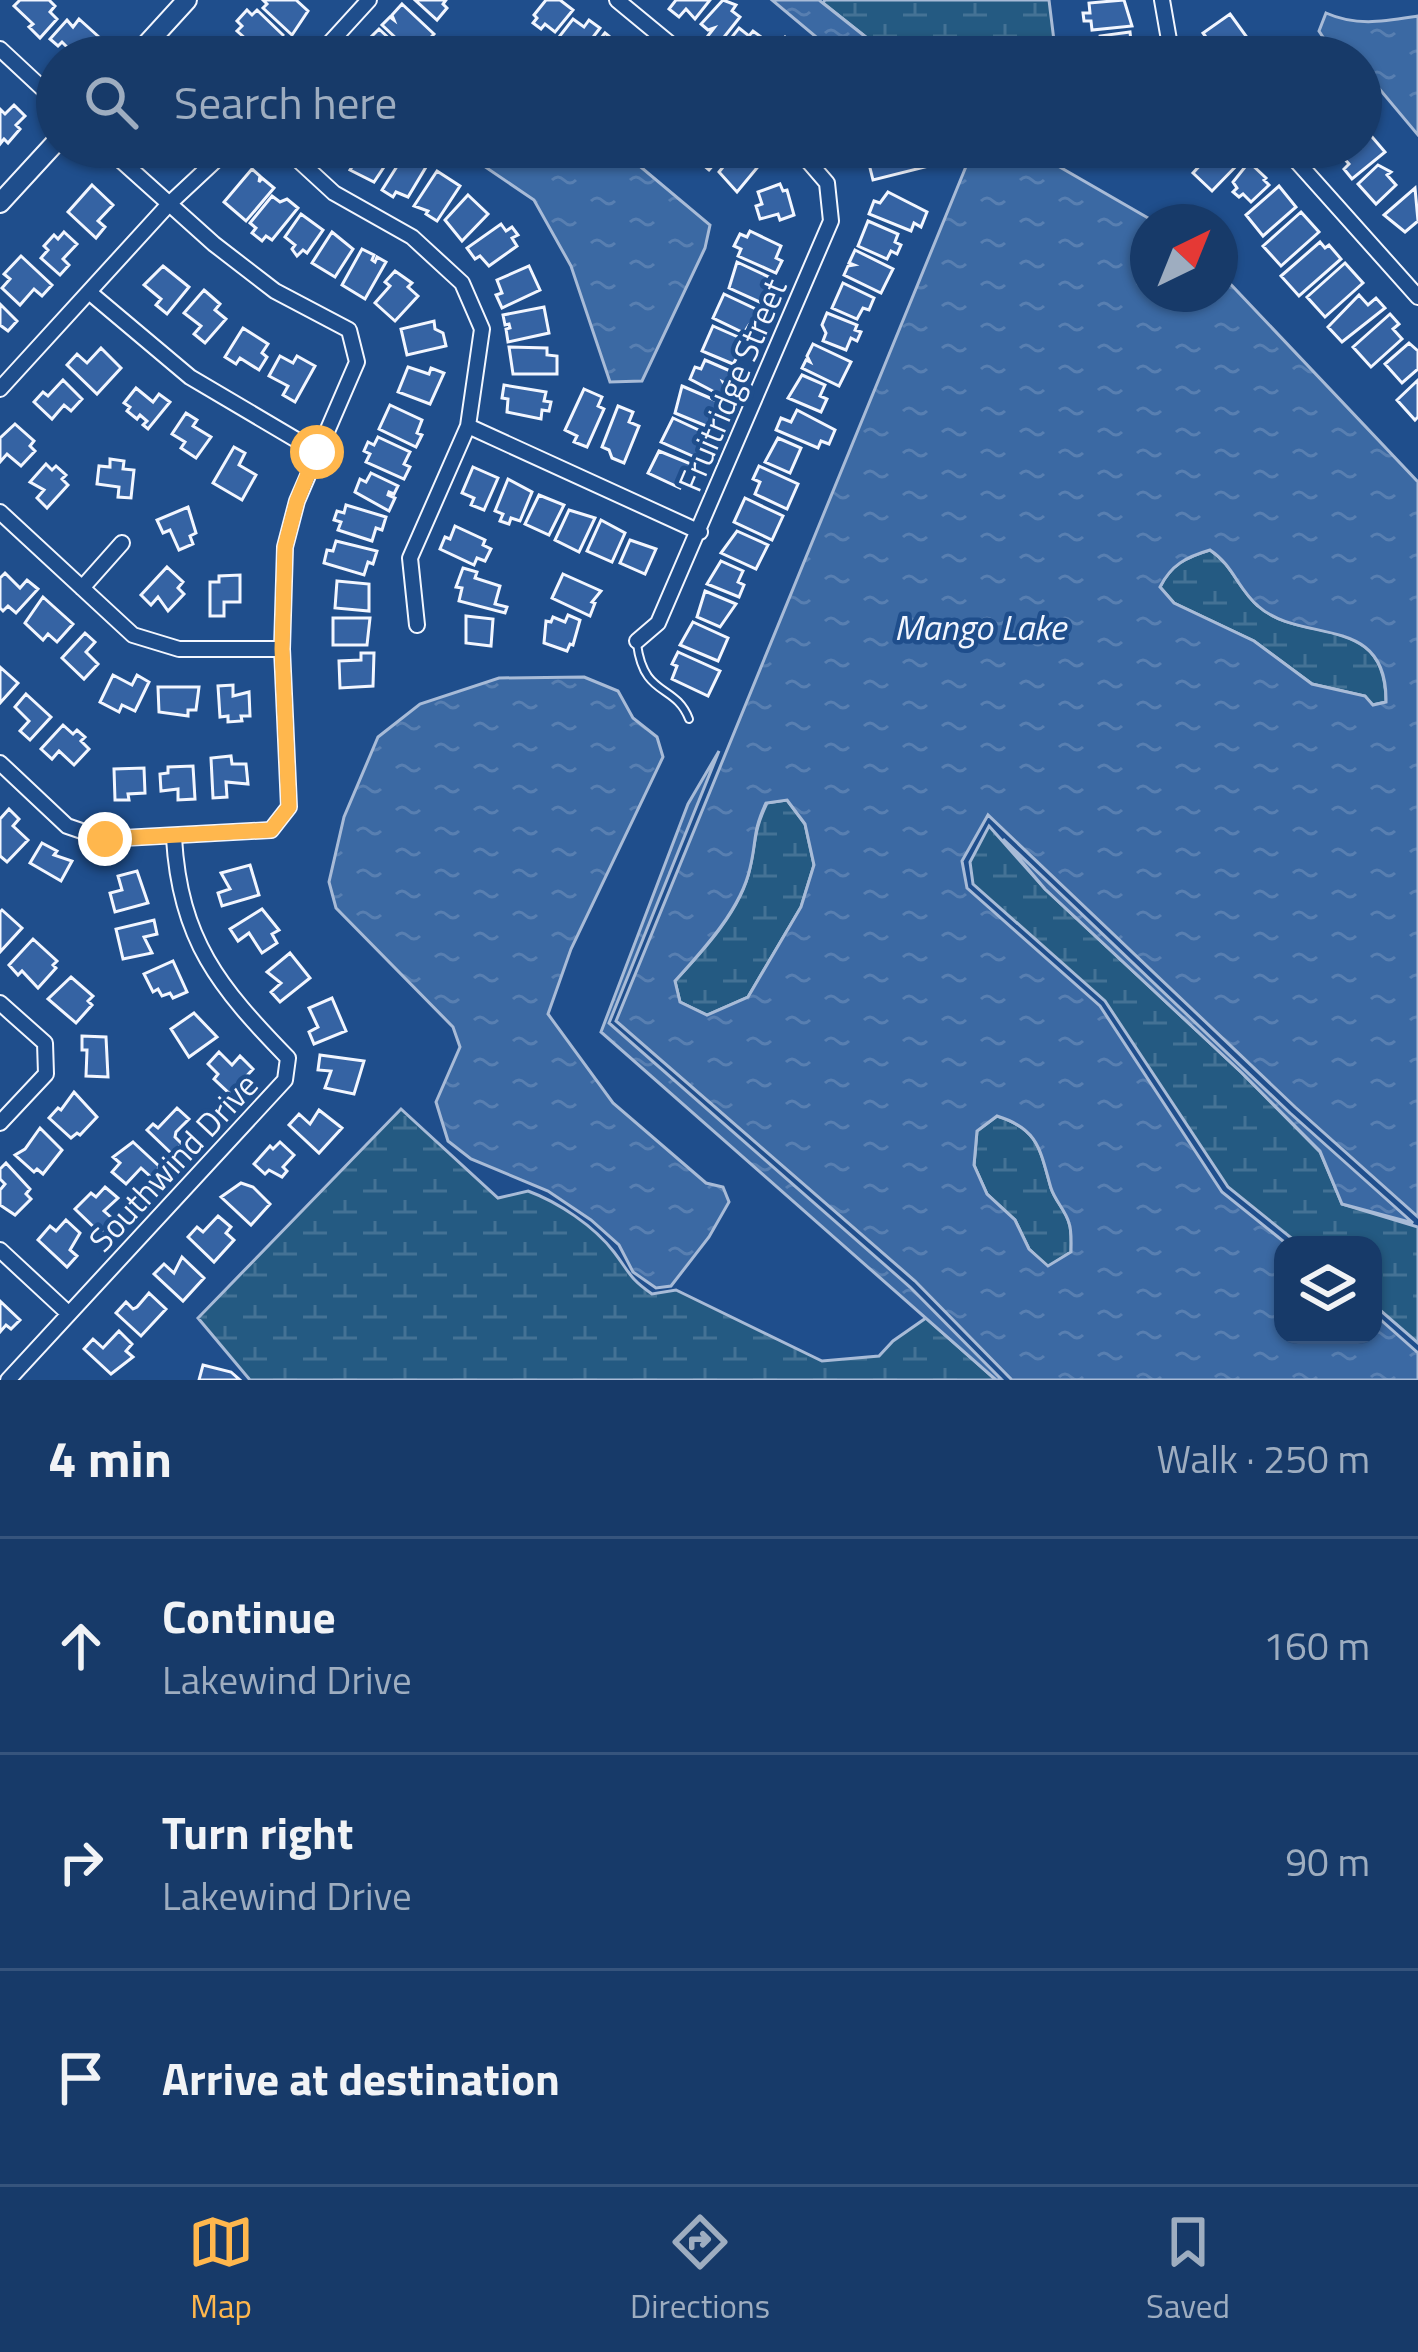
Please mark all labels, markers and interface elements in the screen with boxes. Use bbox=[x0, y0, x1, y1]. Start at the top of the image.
search box bbox=[36, 36, 1382, 168]
text: Search here bbox=[174, 68, 397, 136]
icon: search bbox=[78, 69, 144, 135]
north arrow bbox=[1130, 204, 1238, 312]
street label: Fruitridge Street bbox=[665, 271, 799, 499]
route start bbox=[290, 425, 344, 479]
water label: Mango Lake bbox=[894, 599, 1068, 654]
route end bbox=[78, 812, 132, 866]
street label: Southwind Drive bbox=[77, 1061, 269, 1263]
map controls bbox=[1274, 1236, 1382, 1344]
button: layers bbox=[1274, 1236, 1382, 1344]
text: 4 min bbox=[48, 1419, 172, 1497]
text: Walk · 250 m bbox=[1156, 1429, 1370, 1488]
text: Continue bbox=[162, 1582, 336, 1650]
icon: ahead bbox=[48, 1613, 114, 1679]
text: 160 m bbox=[1263, 1616, 1370, 1675]
text: Lakewind Drive bbox=[162, 1650, 412, 1709]
text: Turn right bbox=[162, 1798, 353, 1866]
icon: right bbox=[48, 1829, 114, 1895]
text: 90 m bbox=[1285, 1832, 1370, 1891]
text: Lakewind Drive bbox=[162, 1866, 412, 1925]
text: Arrive at destination bbox=[162, 2044, 560, 2112]
icon: arrive bbox=[48, 2045, 114, 2111]
tab: Map bbox=[188, 2209, 254, 2331]
tab: Directions bbox=[630, 2209, 770, 2331]
tab: Saved bbox=[1146, 2209, 1230, 2331]

